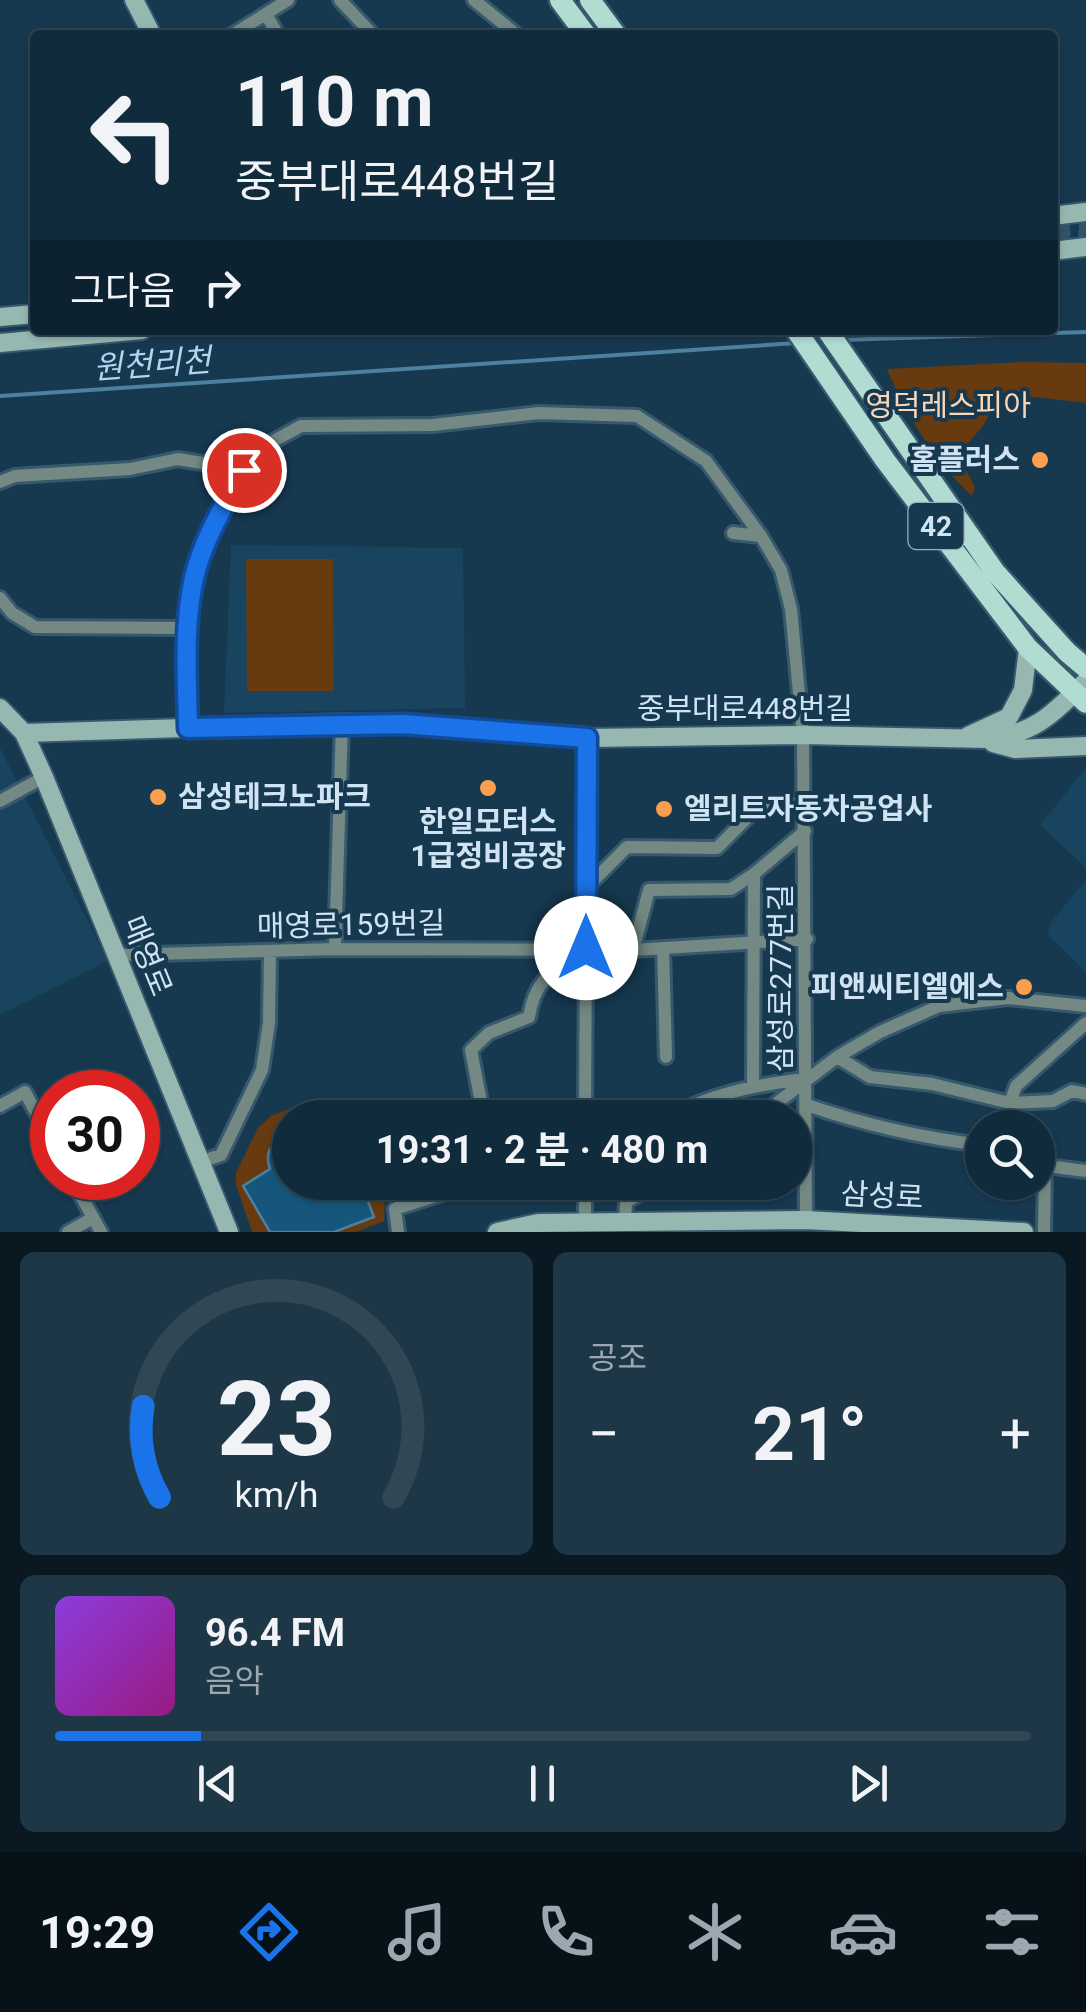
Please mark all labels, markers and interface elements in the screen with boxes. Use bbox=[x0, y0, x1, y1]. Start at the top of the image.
text: 110 m bbox=[235, 61, 434, 143]
icon: left bbox=[70, 70, 200, 200]
text: 중부대로448번길 bbox=[235, 155, 559, 208]
icon: right bbox=[195, 260, 250, 315]
text: 그다음 bbox=[70, 269, 175, 313]
water label: 원천리천 bbox=[92, 341, 216, 387]
park label: 영덕레스피아 bbox=[865, 388, 1031, 423]
pin bbox=[202, 428, 287, 513]
place label: 홈플러스 bbox=[910, 442, 1020, 477]
icon: arrive bbox=[217, 443, 272, 498]
marker: 홈플러스 bbox=[1029, 449, 1051, 471]
road number: 42 bbox=[908, 503, 964, 549]
street label: 중부대로448번길 bbox=[637, 691, 853, 726]
marker: 한일모터스 1급정비공장 bbox=[477, 777, 499, 799]
place label: 삼성테크노파크 bbox=[178, 779, 371, 814]
marker: 삼성테크노파크 bbox=[147, 786, 169, 808]
place label: 엘리트자동차공업사 bbox=[684, 791, 932, 826]
marker: 엘리트자동차공업사 bbox=[653, 798, 675, 820]
place label: 한일모터스 1급정비공장 bbox=[410, 804, 566, 873]
street label: 삼성로277번길 bbox=[763, 884, 798, 1072]
position arrow bbox=[534, 896, 638, 1000]
street label: 매영로159번길 bbox=[256, 905, 446, 944]
street label: 매영로 bbox=[116, 911, 179, 1001]
place label: 피앤씨티엘에스 bbox=[811, 969, 1004, 1004]
marker: 피앤씨티엘에스 bbox=[1013, 976, 1035, 998]
speed limit sign: 30 bbox=[30, 1070, 160, 1200]
map controls bbox=[965, 1110, 1055, 1200]
button: search bbox=[965, 1110, 1055, 1200]
text: 19:31 · 2 분 · 480 m bbox=[376, 1128, 708, 1172]
street label: 삼성로 bbox=[840, 1176, 924, 1215]
text: 공조 bbox=[588, 1339, 647, 1377]
text: 23 bbox=[217, 1359, 336, 1480]
text: 21° bbox=[752, 1390, 867, 1478]
text: − bbox=[588, 1402, 619, 1466]
text: + bbox=[1000, 1402, 1031, 1466]
text: km/h bbox=[235, 1474, 318, 1516]
text: 96.4 FM bbox=[205, 1611, 345, 1655]
text: 음악 bbox=[205, 1662, 264, 1700]
icon: previous bbox=[190, 1756, 245, 1811]
icon: pause bbox=[515, 1756, 570, 1811]
icon: next bbox=[841, 1756, 896, 1811]
icon: directions bbox=[234, 1897, 304, 1967]
icon: music bbox=[382, 1897, 452, 1967]
icon: phone bbox=[531, 1897, 601, 1967]
icon: climate bbox=[680, 1897, 750, 1967]
icon: car bbox=[828, 1897, 898, 1967]
icon: filters bbox=[977, 1897, 1047, 1967]
text: 19:29 bbox=[39, 1906, 155, 1959]

